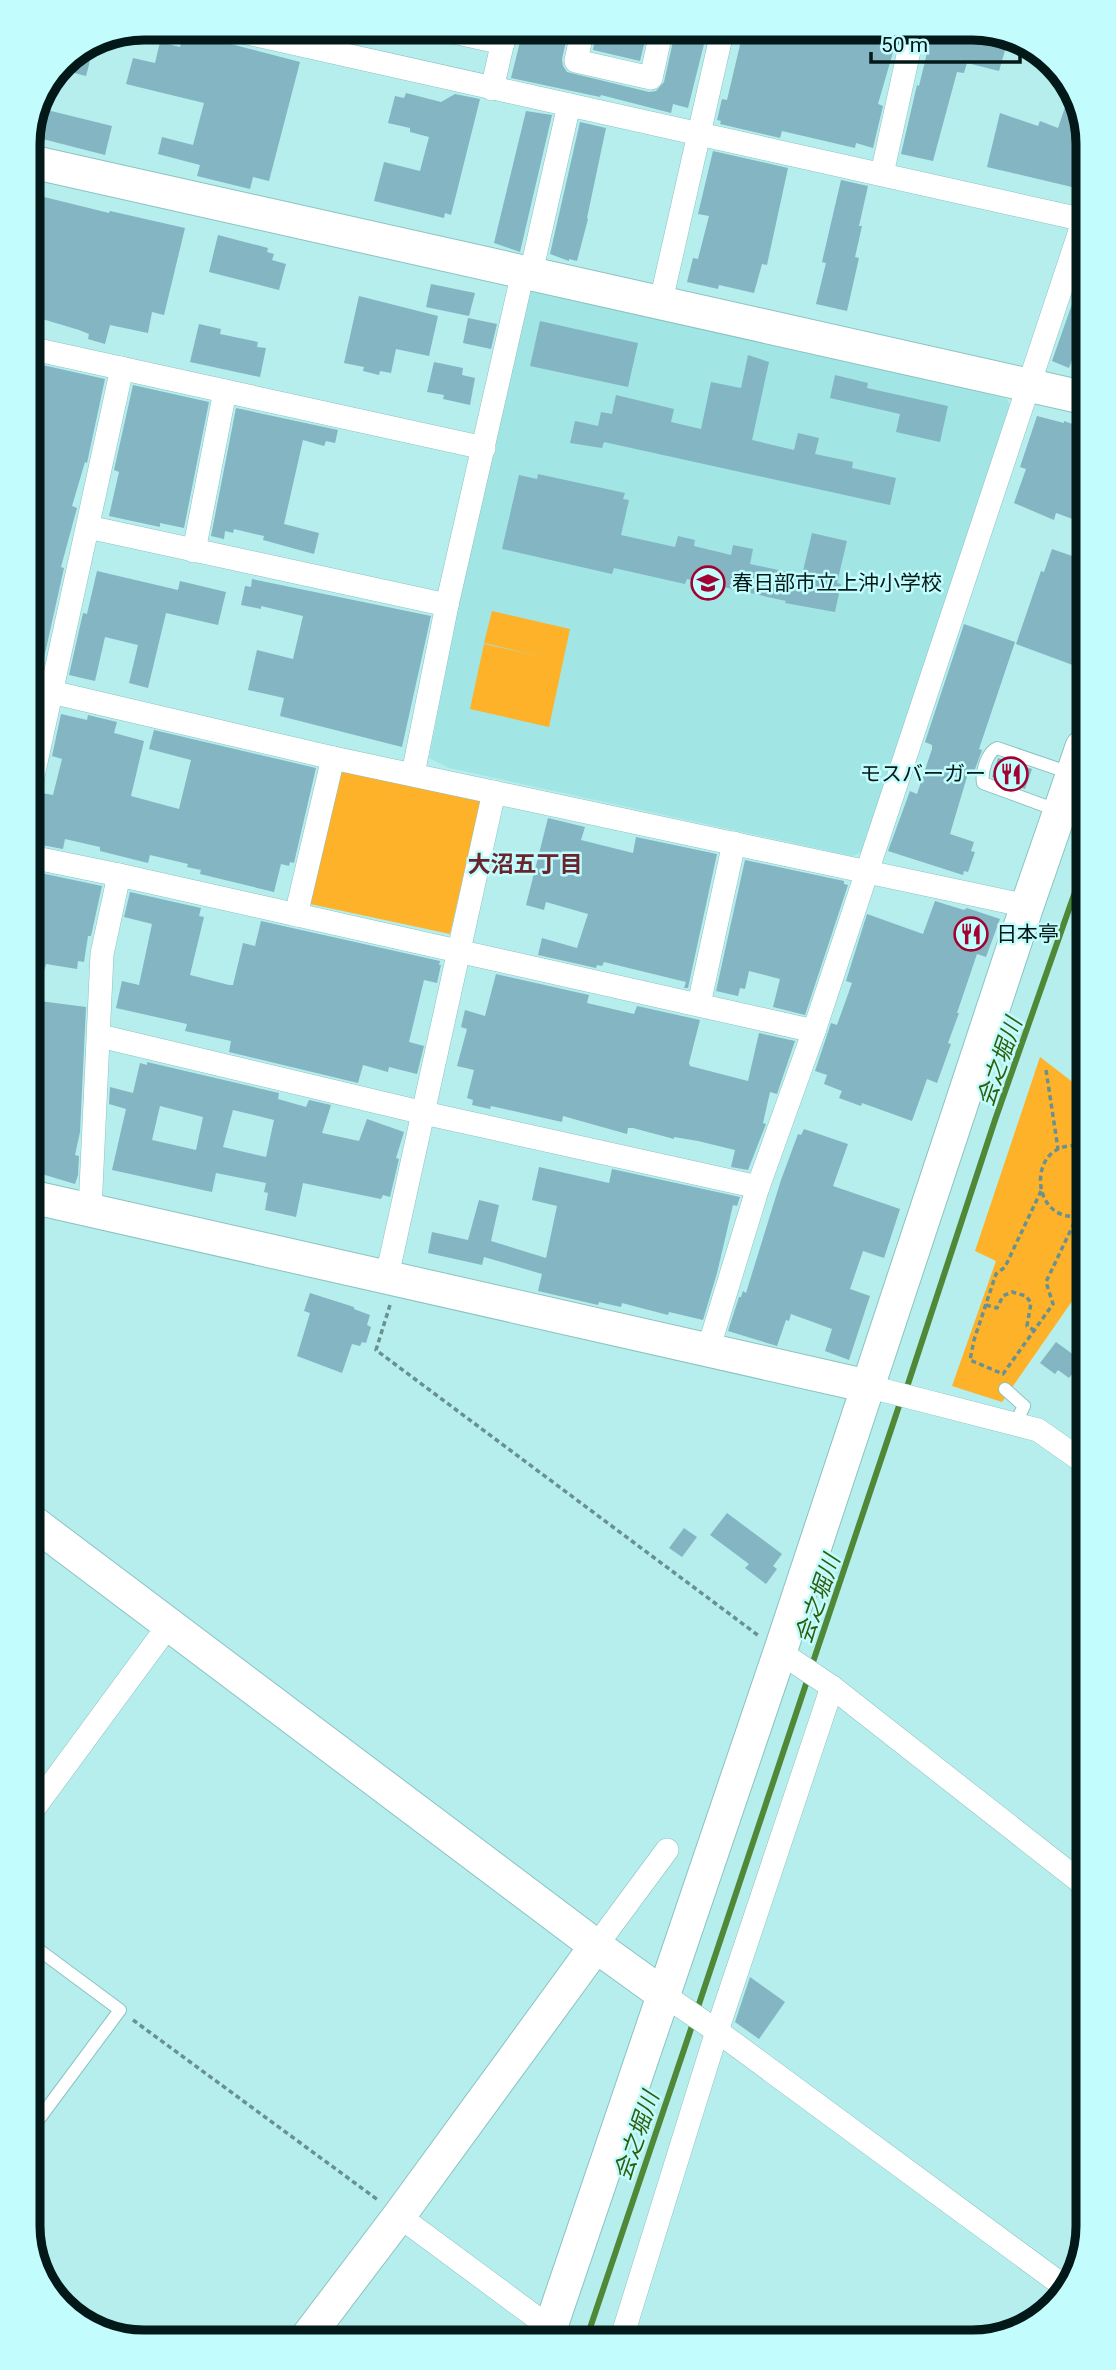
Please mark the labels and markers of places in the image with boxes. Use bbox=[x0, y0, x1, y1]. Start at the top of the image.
school or university icon: 春日部市立上沖小学校 bbox=[689, 564, 727, 602]
place label: 春日部市立上沖小学校 bbox=[732, 571, 942, 595]
restaurant icon: モスバーガー bbox=[992, 755, 1030, 793]
place label: モスバーガー bbox=[860, 762, 986, 786]
restaurant icon: 日本亭 bbox=[952, 915, 990, 953]
place label: 日本亭 bbox=[996, 922, 1059, 946]

